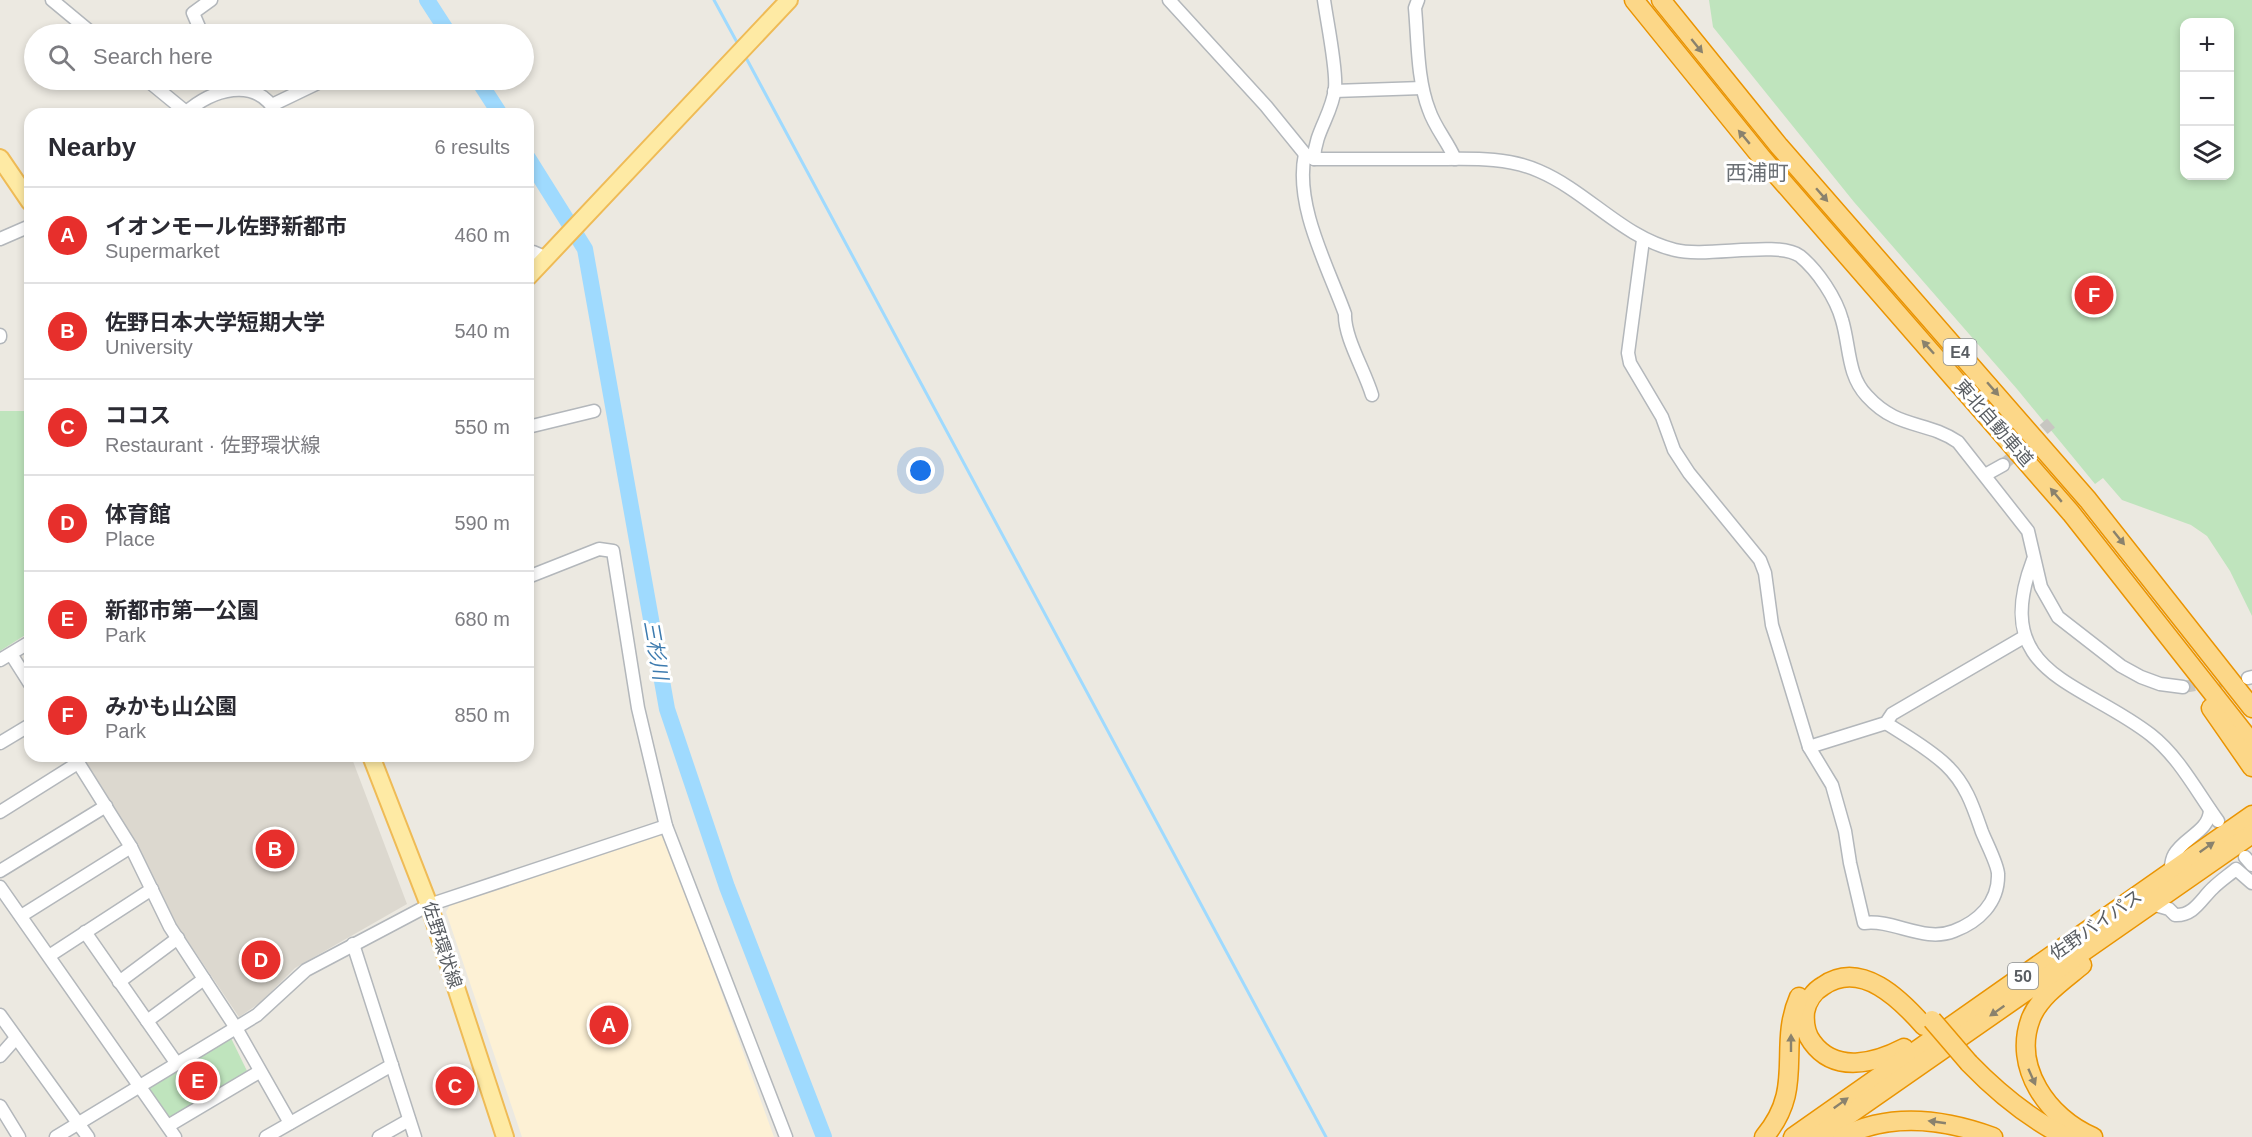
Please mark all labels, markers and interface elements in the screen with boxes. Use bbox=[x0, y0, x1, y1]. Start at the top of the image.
map controls bbox=[2180, 18, 2234, 180]
button: + bbox=[2180, 18, 2234, 72]
search box bbox=[24, 24, 534, 90]
one-way arrow bbox=[1690, 38, 1703, 54]
icon: search bbox=[45, 41, 78, 74]
text: Search here bbox=[93, 44, 213, 69]
button: − bbox=[2180, 72, 2234, 126]
button: layers bbox=[2180, 126, 2234, 180]
one-way arrow bbox=[1738, 129, 1751, 145]
text: Nearby bbox=[48, 132, 136, 162]
text: 6 results bbox=[434, 136, 510, 158]
district label: 西浦町 bbox=[1726, 161, 1789, 184]
one-way arrow bbox=[1815, 187, 1828, 202]
text: イオンモール佐野新都市 bbox=[105, 214, 347, 239]
text: A bbox=[60, 224, 75, 246]
text: 460 m bbox=[454, 224, 510, 246]
text: Supermarket bbox=[105, 240, 220, 262]
pin: F bbox=[2074, 272, 2114, 318]
text: 佐野日本大学短期大学 bbox=[105, 310, 325, 335]
text: B bbox=[60, 320, 75, 342]
text: 540 m bbox=[454, 320, 510, 342]
text: University bbox=[105, 336, 193, 358]
road number: E4 bbox=[1944, 339, 1976, 365]
one-way arrow bbox=[1921, 340, 1935, 355]
street label: 東北自動車道 bbox=[1951, 376, 2037, 470]
one-way arrow bbox=[1986, 381, 1999, 396]
text: ココス bbox=[105, 403, 171, 428]
text: C bbox=[60, 416, 75, 438]
text: 550 m bbox=[454, 416, 510, 438]
text: Restaurant · 佐野環状線 bbox=[105, 434, 321, 456]
your location bbox=[906, 456, 935, 485]
one-way arrow bbox=[2050, 488, 2063, 503]
text: 体育館 bbox=[105, 502, 171, 527]
text: D bbox=[60, 512, 75, 534]
text: 590 m bbox=[454, 512, 510, 534]
text: Place bbox=[105, 528, 155, 550]
one-way arrow bbox=[2112, 530, 2125, 546]
text: 新都市第一公園 bbox=[105, 598, 259, 623]
text: E bbox=[61, 608, 74, 630]
text: 680 m bbox=[454, 608, 510, 630]
water label: 三杉川 bbox=[640, 619, 672, 683]
text: Park bbox=[105, 624, 146, 646]
text: みかも山公園 bbox=[105, 694, 237, 719]
text: F bbox=[61, 704, 74, 726]
text: 850 m bbox=[454, 704, 510, 726]
text: Park bbox=[105, 720, 146, 742]
pin: B bbox=[256, 826, 294, 872]
one-way arrow bbox=[2199, 842, 2215, 853]
street label: 佐野バイパス bbox=[2046, 886, 2146, 964]
street label: 佐野環状線 bbox=[419, 899, 465, 991]
pin: D bbox=[242, 938, 280, 982]
road number: 50 bbox=[2008, 963, 2038, 989]
pin: A bbox=[590, 1002, 628, 1048]
one-way arrow bbox=[1989, 1005, 2005, 1016]
one-way arrow bbox=[1786, 1034, 1796, 1053]
pin: E bbox=[178, 1058, 218, 1104]
pin: C bbox=[436, 1064, 474, 1108]
one-way arrow bbox=[2028, 1069, 2037, 1086]
one-way arrow bbox=[1832, 1097, 1848, 1109]
one-way arrow bbox=[1927, 1117, 1946, 1127]

